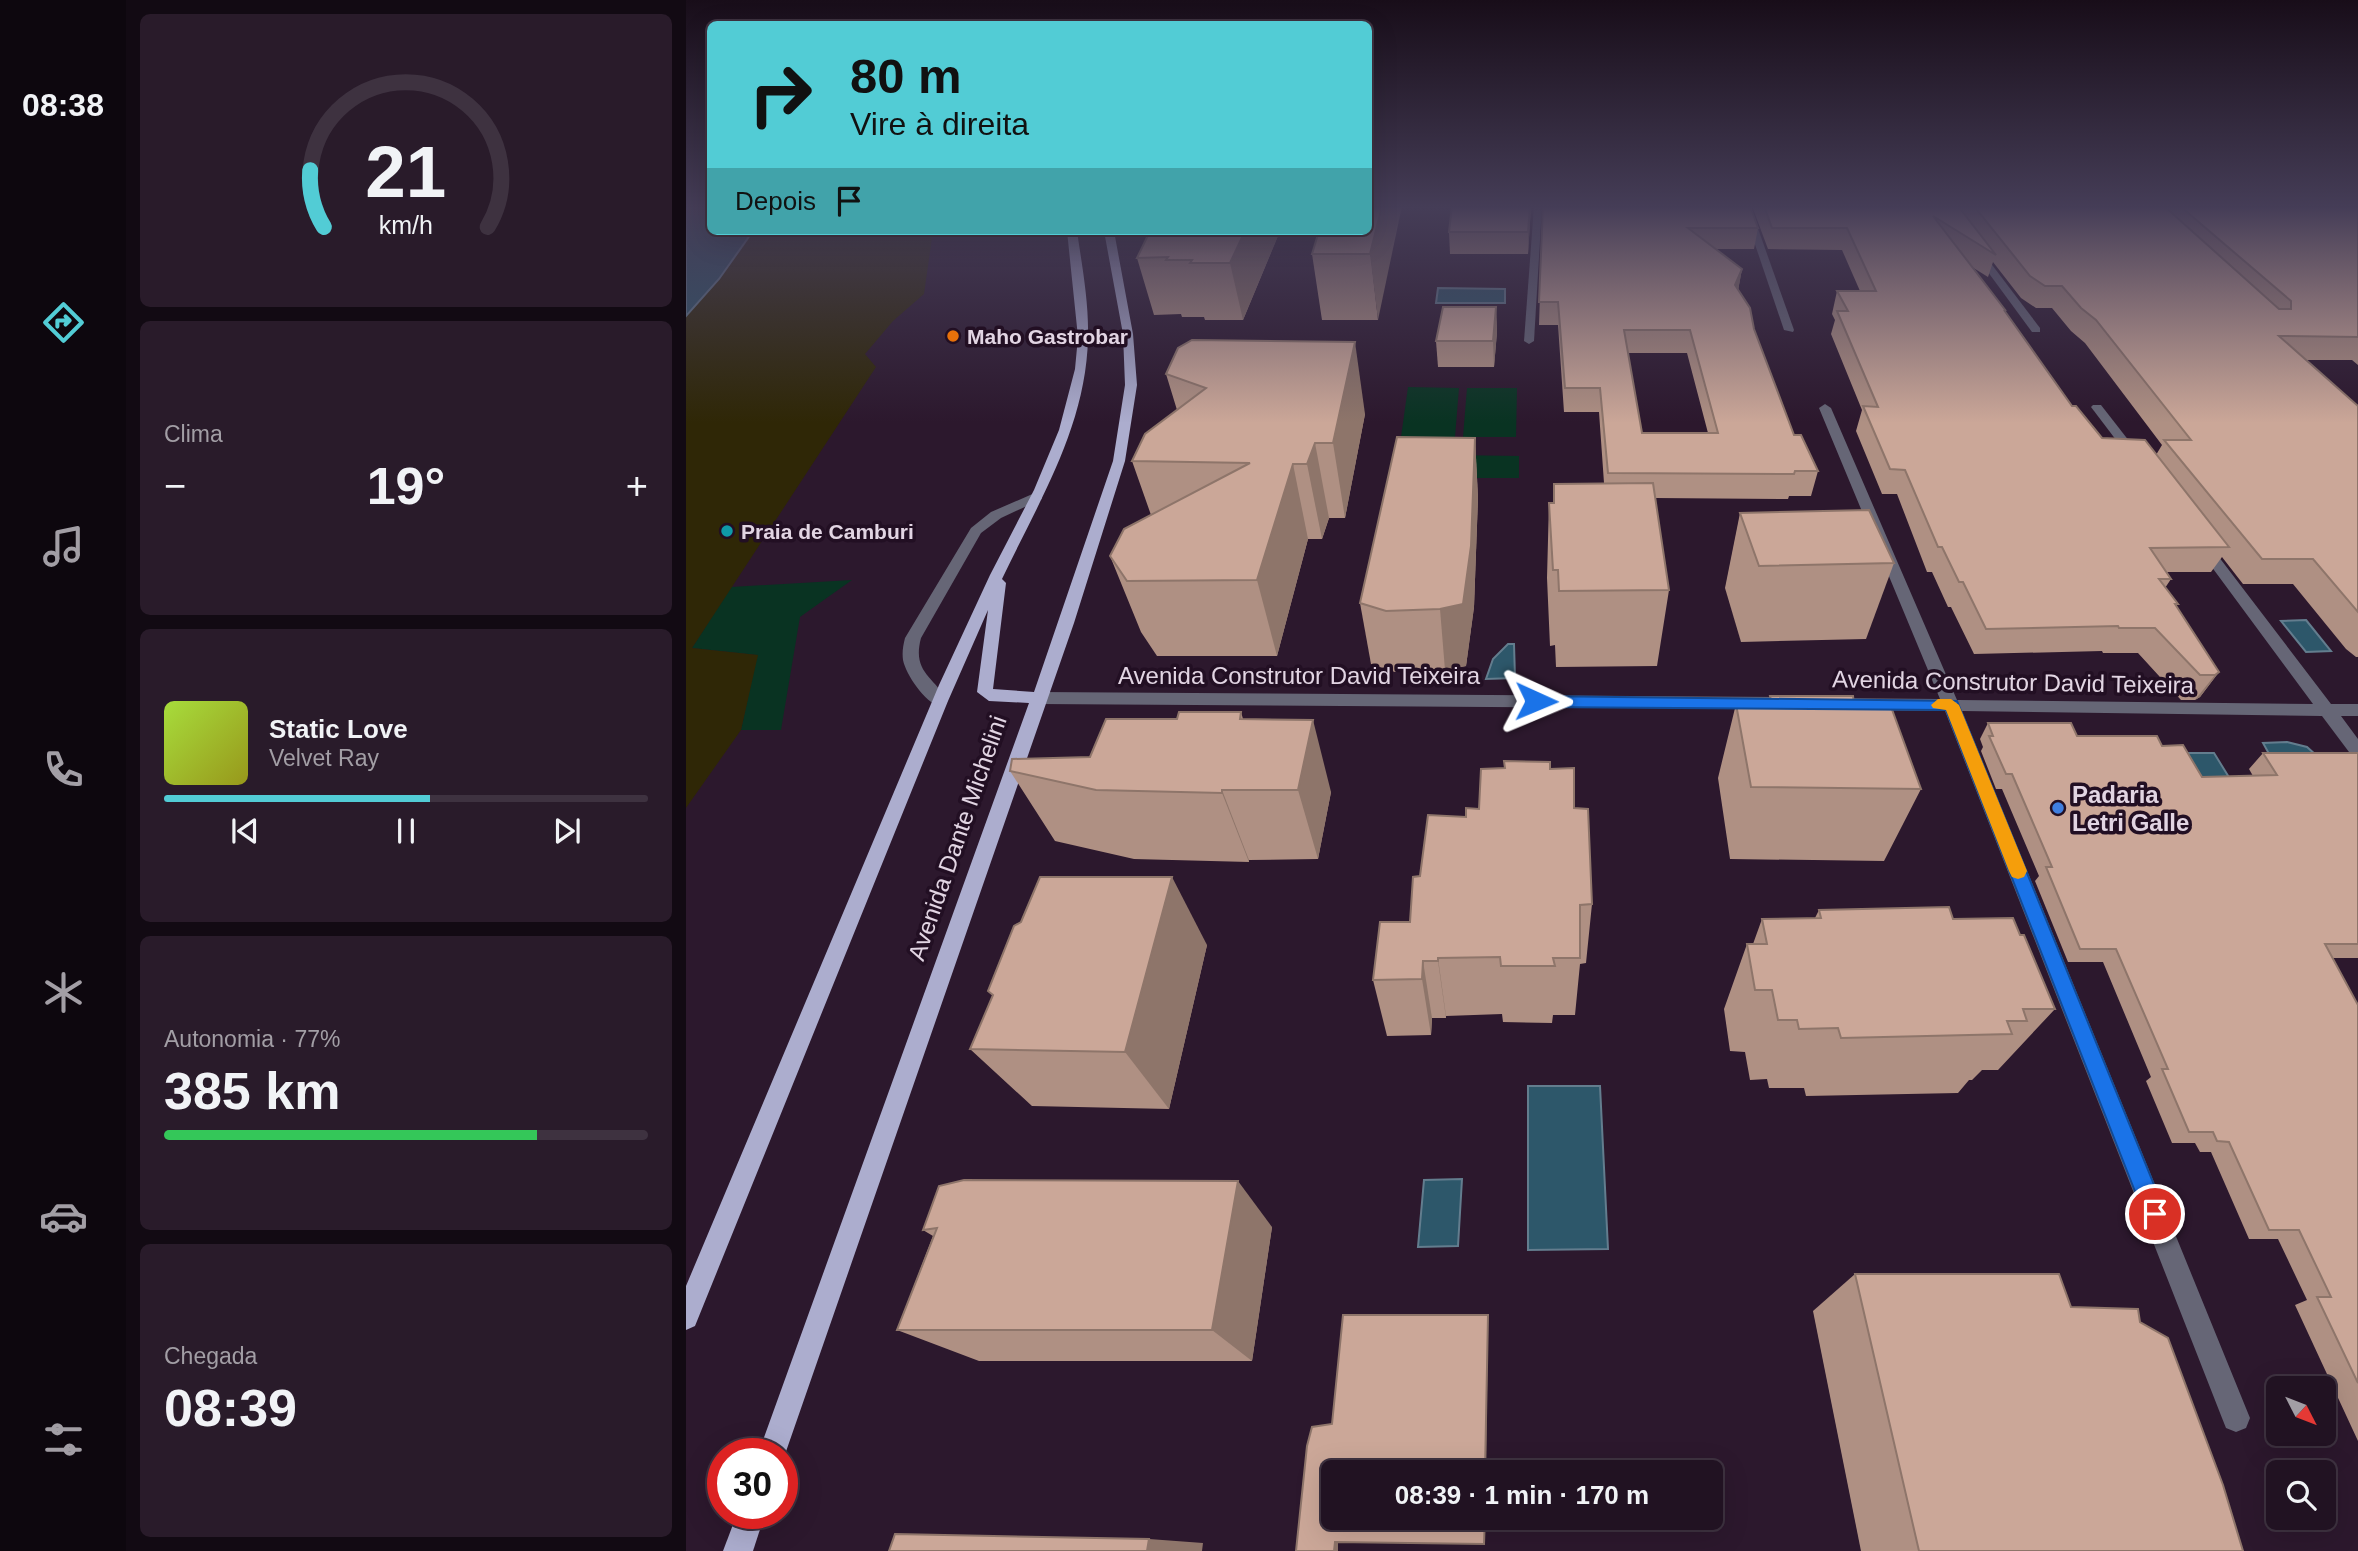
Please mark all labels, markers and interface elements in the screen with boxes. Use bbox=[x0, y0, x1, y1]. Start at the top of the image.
icon: right bbox=[735, 49, 826, 140]
text: 80 m bbox=[850, 49, 962, 103]
text: 08:38 bbox=[22, 87, 104, 123]
text: Vire à direita bbox=[850, 106, 1029, 142]
text: 21 bbox=[366, 131, 446, 212]
icon: arrive bbox=[830, 182, 868, 220]
text: Depois bbox=[735, 186, 816, 216]
text: km/h bbox=[379, 211, 433, 239]
icon: directions bbox=[39, 298, 88, 347]
place label: Maho Gastrobar bbox=[967, 325, 1128, 348]
marker: Maho Gastrobar bbox=[945, 328, 961, 344]
text: Clima bbox=[164, 421, 223, 447]
text: 19° bbox=[367, 457, 445, 515]
text: − bbox=[164, 465, 186, 507]
text: + bbox=[626, 465, 648, 507]
place label: Praia de Camburi bbox=[741, 520, 914, 543]
icon: music bbox=[39, 522, 88, 571]
marker: Praia de Camburi bbox=[719, 523, 735, 539]
street label: Avenida Construtor David Teixeira bbox=[1118, 662, 1481, 689]
position arrow bbox=[1499, 664, 1573, 738]
street label: Avenida Construtor David Teixeira bbox=[1832, 665, 2195, 699]
street label: Avenida Dante Michelini bbox=[902, 712, 1012, 964]
text: Static Love bbox=[269, 714, 408, 744]
icon: phone bbox=[39, 745, 88, 794]
text: Velvet Ray bbox=[269, 745, 379, 771]
place label: Padaria Letri Galle bbox=[2072, 781, 2189, 836]
marker: Padaria Letri Galle bbox=[2050, 800, 2066, 816]
icon: previous bbox=[226, 812, 264, 850]
icon: pause bbox=[387, 812, 425, 850]
icon: next bbox=[548, 812, 586, 850]
icon: climate bbox=[39, 968, 88, 1017]
text: Autonomia · 77% bbox=[164, 1026, 340, 1052]
text: 385 km bbox=[164, 1062, 340, 1120]
pin bbox=[2125, 1184, 2185, 1244]
icon: car bbox=[39, 1192, 88, 1241]
icon: arrive bbox=[2136, 1195, 2174, 1233]
text: Chegada bbox=[164, 1343, 257, 1369]
north arrow bbox=[2266, 1376, 2336, 1446]
map controls bbox=[2266, 1376, 2336, 1530]
text: 08:39 bbox=[164, 1379, 297, 1437]
icon: filters bbox=[39, 1415, 88, 1464]
speed limit sign: 30 bbox=[707, 1438, 798, 1529]
button: search bbox=[2266, 1460, 2336, 1530]
text: 08:39 · 1 min · 170 m bbox=[1395, 1480, 1649, 1510]

